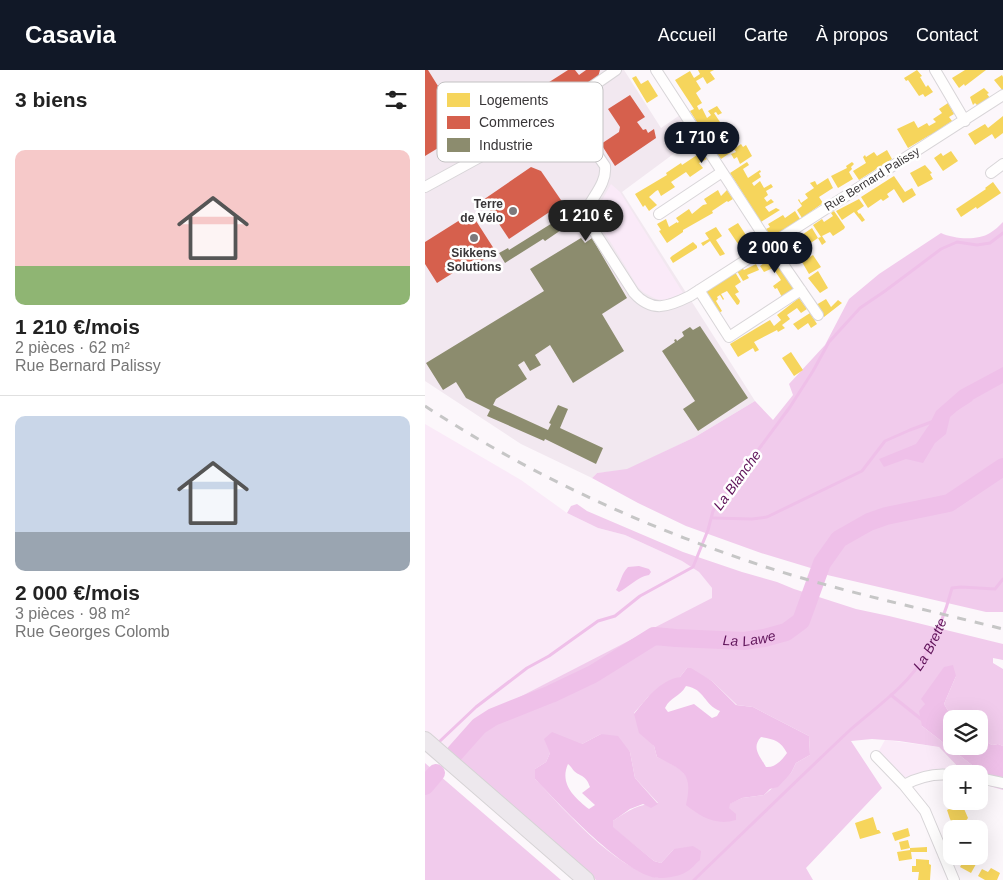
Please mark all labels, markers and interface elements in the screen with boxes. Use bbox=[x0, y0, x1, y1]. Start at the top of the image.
text: Casavia bbox=[25, 21, 116, 48]
text: Accueil bbox=[658, 25, 716, 45]
text: Carte bbox=[744, 25, 788, 45]
text: À propos bbox=[816, 25, 888, 45]
text: Contact bbox=[916, 25, 978, 45]
legend bbox=[437, 82, 603, 162]
icon: filters bbox=[382, 86, 410, 114]
text: 3 biens bbox=[15, 88, 87, 111]
text: Logements bbox=[479, 92, 548, 108]
text: Commerces bbox=[479, 114, 554, 130]
pin: 1 710 € bbox=[656, 122, 748, 164]
text: 1 710 € bbox=[675, 129, 729, 146]
text: Industrie bbox=[479, 137, 533, 153]
street label: Rue Bernard Palissy bbox=[822, 144, 922, 214]
icon: home bbox=[168, 183, 258, 273]
place label: Terre de Vélo bbox=[460, 197, 503, 225]
pin: 1 210 € bbox=[540, 200, 632, 242]
marker: Terre de Vélo bbox=[507, 205, 519, 217]
text: 1 210 € bbox=[559, 207, 613, 224]
marker: Sikkens Solutions bbox=[468, 232, 480, 244]
pin: 2 000 € bbox=[729, 232, 821, 274]
text: 2 000 € bbox=[748, 239, 802, 256]
place label: Sikkens Solutions bbox=[447, 246, 502, 274]
text: 1 210 €/mois bbox=[15, 315, 140, 338]
text: 2 pièces · 62 m² bbox=[15, 339, 130, 356]
text: Rue Bernard Palissy bbox=[15, 357, 161, 374]
water label: La Blanche bbox=[710, 447, 764, 513]
icon: home bbox=[168, 448, 258, 538]
text: 2 000 €/mois bbox=[15, 581, 140, 604]
text: 3 pièces · 98 m² bbox=[15, 605, 130, 622]
water label: La Brette bbox=[910, 615, 950, 674]
text: Rue Georges Colomb bbox=[15, 623, 170, 640]
water label: La Lawe bbox=[722, 627, 777, 649]
map controls bbox=[943, 710, 988, 865]
button: layers bbox=[943, 710, 988, 755]
button: + bbox=[943, 765, 988, 810]
button: − bbox=[943, 820, 988, 865]

